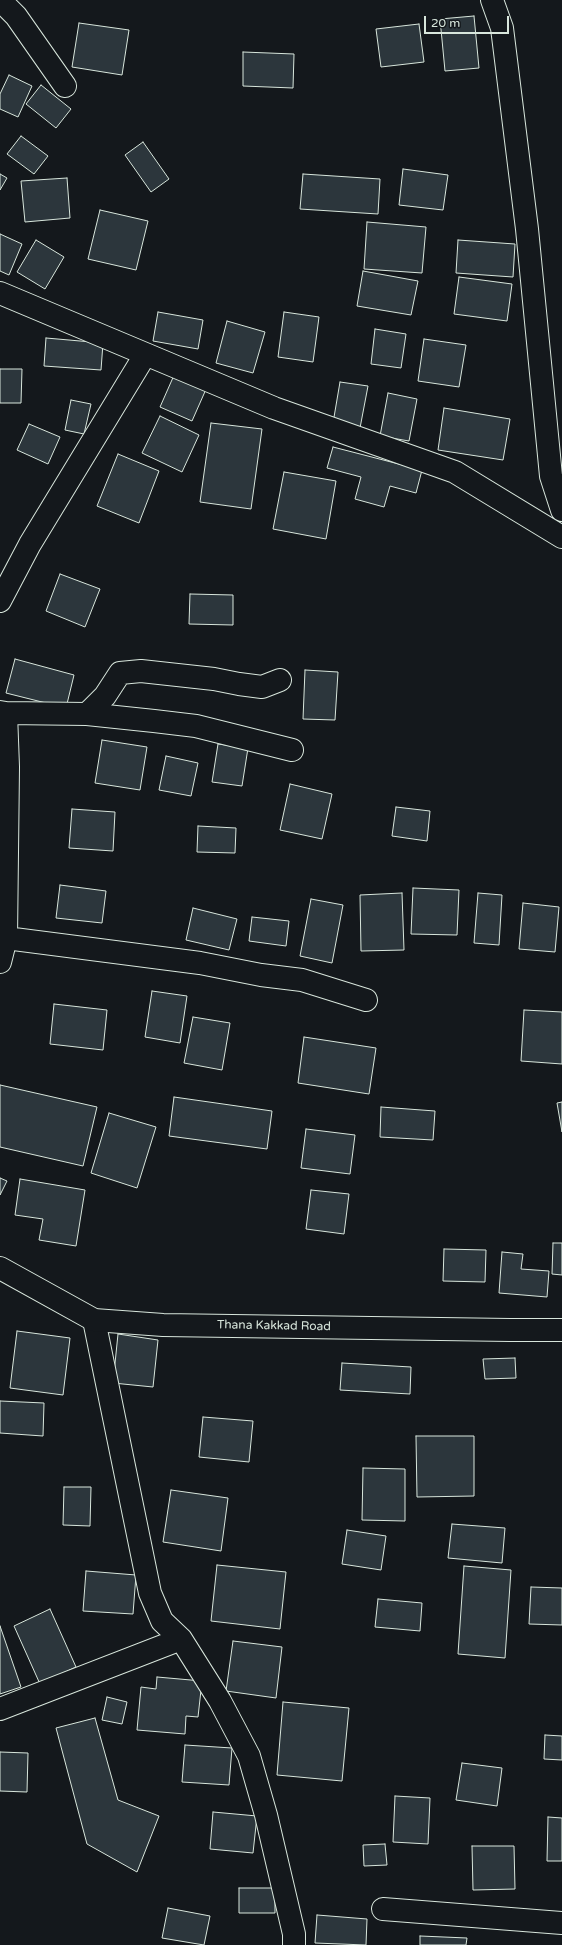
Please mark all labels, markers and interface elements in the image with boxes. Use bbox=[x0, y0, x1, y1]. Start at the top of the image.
scale bar bbox=[426, 8, 511, 34]
text: 20 m bbox=[431, 16, 460, 30]
street label: Thana Kakkad Road bbox=[217, 1318, 331, 1334]

